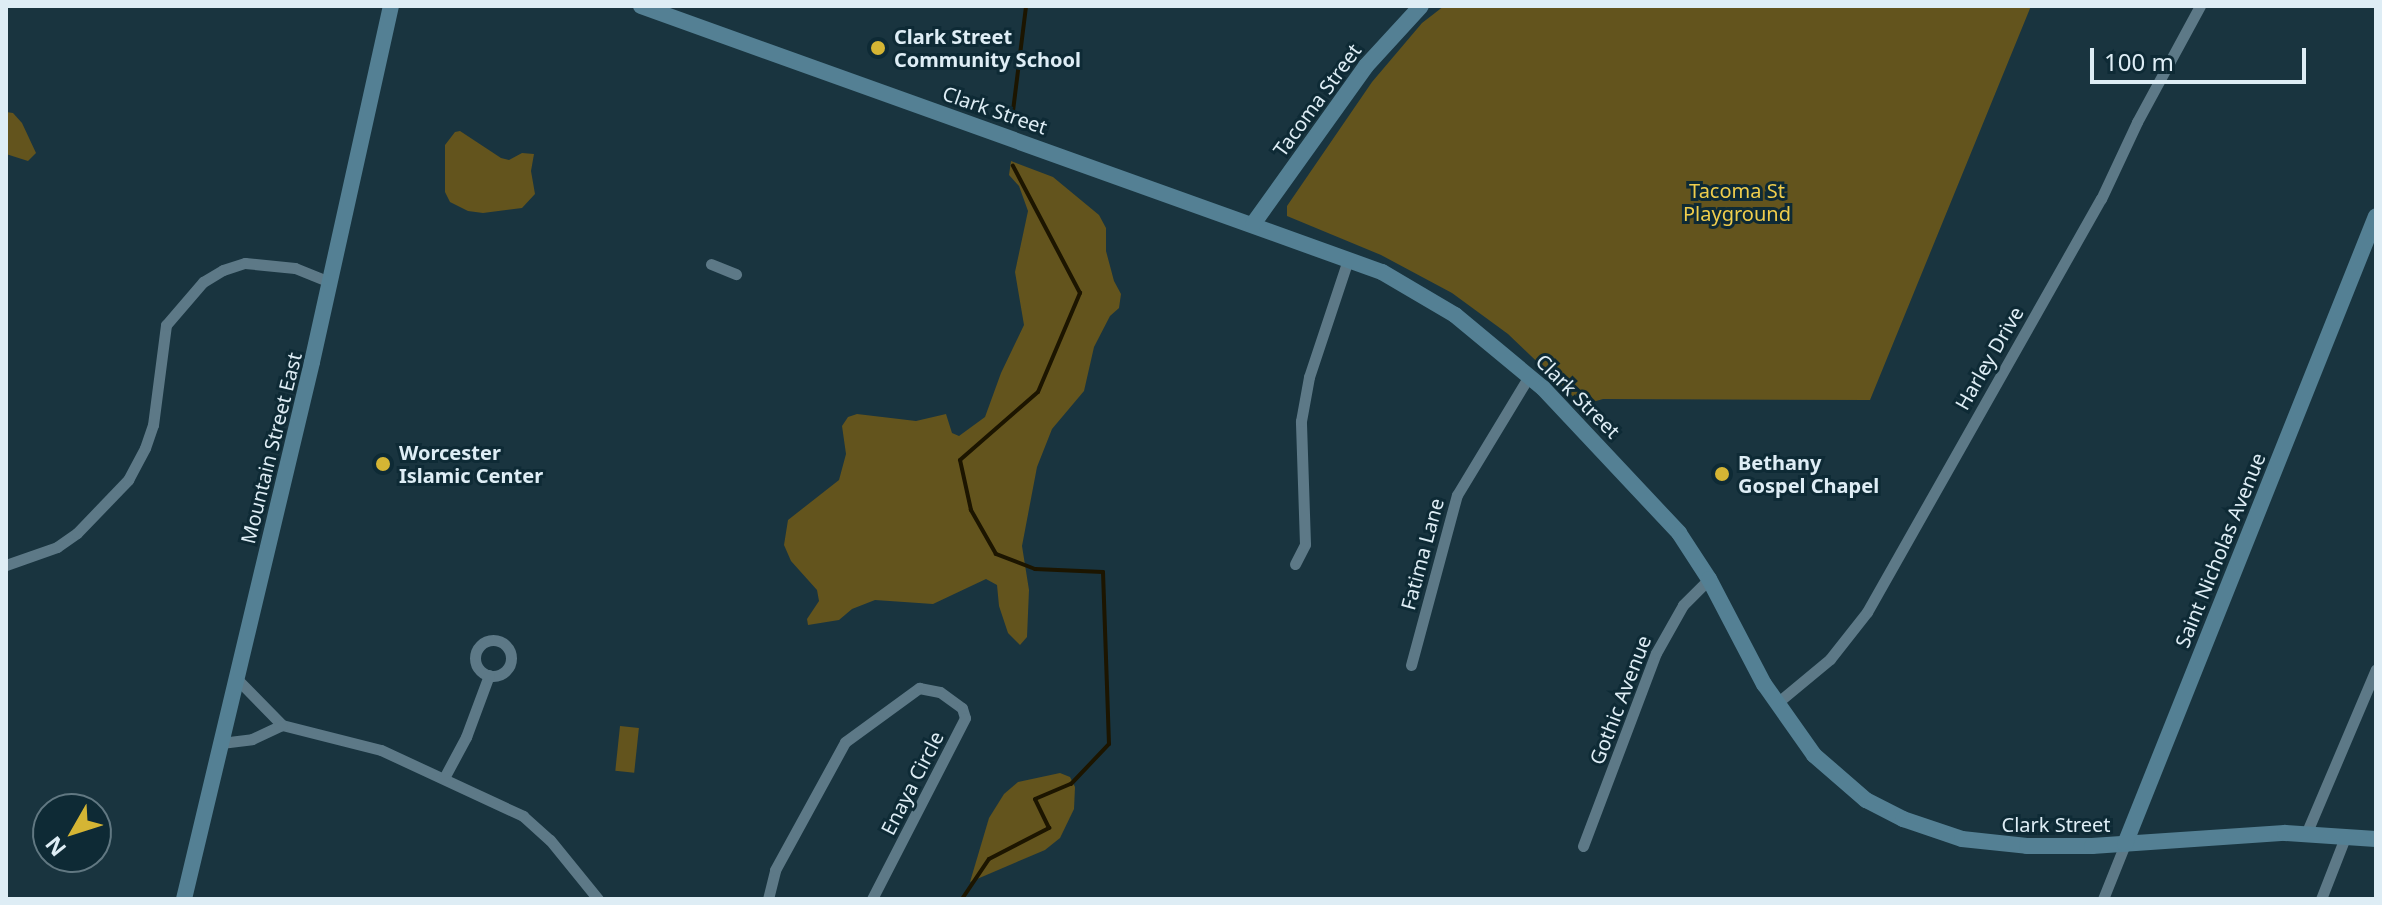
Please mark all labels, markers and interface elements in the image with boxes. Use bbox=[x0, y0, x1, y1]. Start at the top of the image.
place label: Clark Street Community School bbox=[894, 24, 1081, 71]
scale bar bbox=[2094, 32, 2310, 82]
marker: Clark Street Community School bbox=[869, 39, 887, 57]
street label: Tacoma Street bbox=[1268, 39, 1366, 161]
text: 100 m bbox=[2104, 45, 2174, 78]
street label: Clark Street bbox=[940, 81, 1050, 139]
park label: Tacoma St Playground bbox=[1683, 179, 1791, 226]
street label: Harley Drive bbox=[1950, 302, 2028, 414]
street label: Clark Street bbox=[1531, 349, 1625, 443]
street label: Mountain Street East bbox=[236, 350, 306, 546]
place label: Worcester Islamic Center bbox=[399, 440, 543, 487]
street label: Saint Nicholas Avenue bbox=[2170, 449, 2270, 651]
place label: Bethany Gospel Chapel bbox=[1738, 450, 1879, 497]
marker: Worcester Islamic Center bbox=[374, 455, 392, 473]
marker: Bethany Gospel Chapel bbox=[1713, 465, 1731, 483]
street label: Fatima Lane bbox=[1396, 496, 1448, 612]
street label: Gothic Avenue bbox=[1584, 632, 1656, 768]
street label: Enaya Circle bbox=[876, 727, 948, 839]
north arrow bbox=[32, 793, 112, 873]
street label: Clark Street bbox=[2002, 812, 2110, 836]
text: N bbox=[38, 830, 72, 863]

